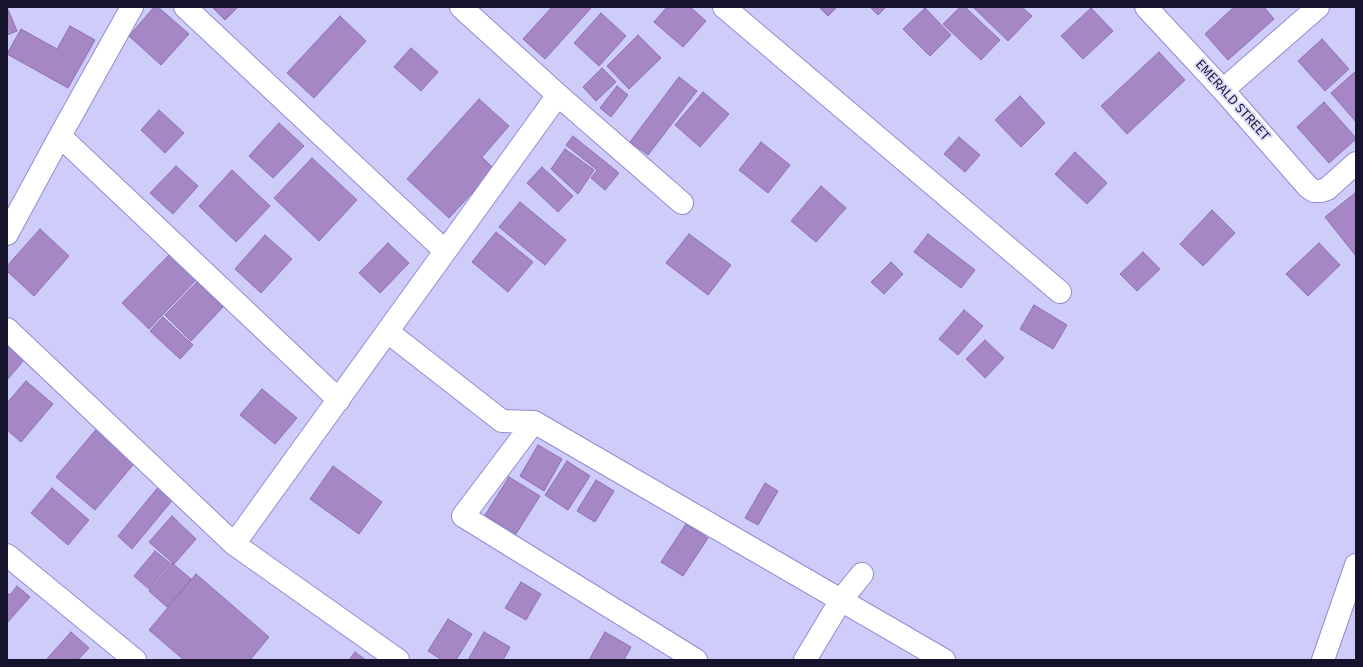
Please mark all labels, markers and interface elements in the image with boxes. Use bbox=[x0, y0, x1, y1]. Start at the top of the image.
street label: EMERALD STREET bbox=[1191, 57, 1273, 145]

